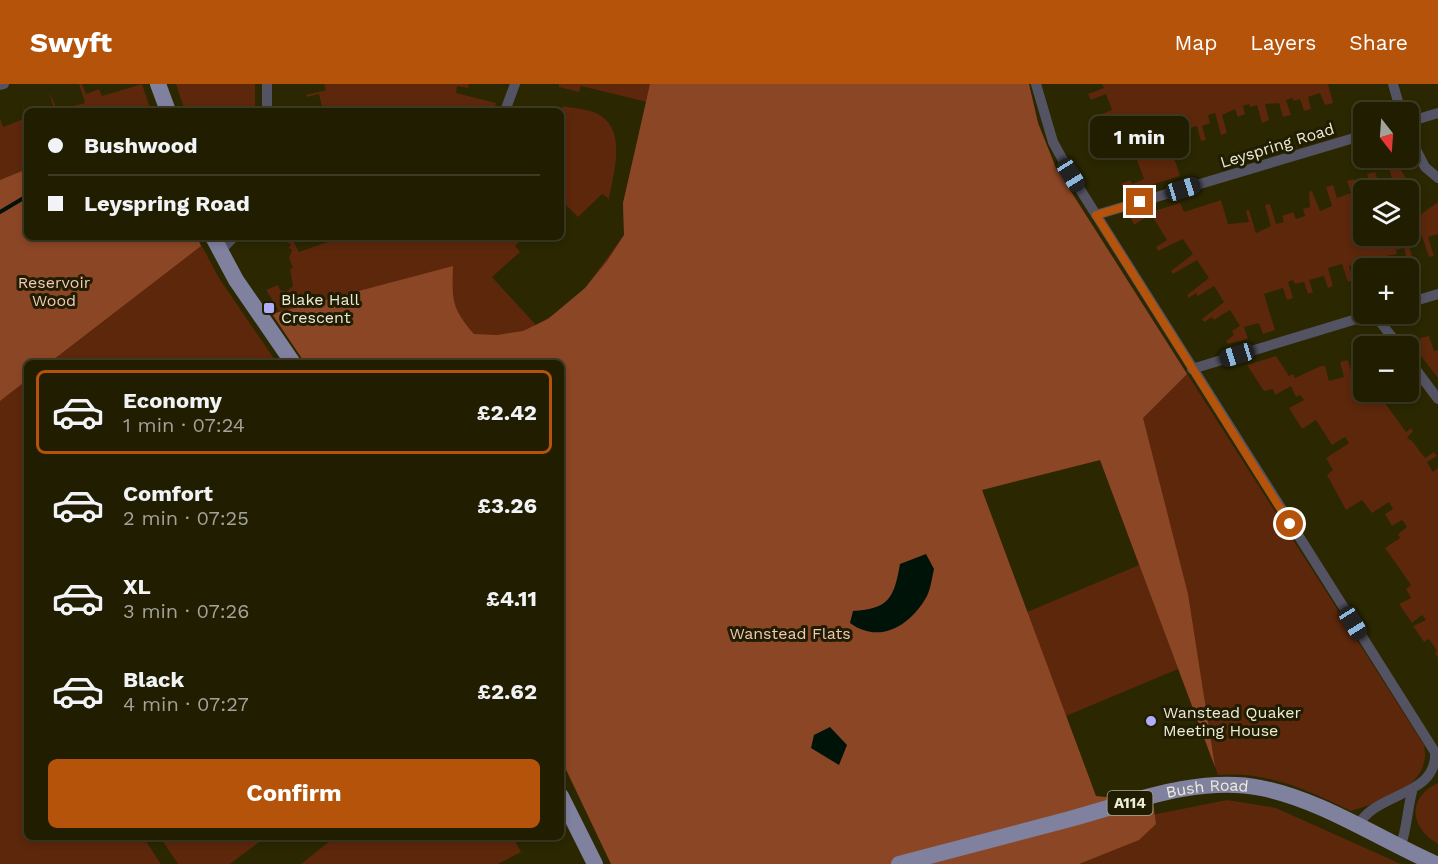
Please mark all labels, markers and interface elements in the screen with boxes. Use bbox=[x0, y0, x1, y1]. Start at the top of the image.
text: Swyft bbox=[30, 26, 112, 59]
text: Map bbox=[1174, 30, 1217, 55]
text: Layers bbox=[1250, 30, 1316, 55]
text: Share bbox=[1349, 30, 1408, 55]
north arrow bbox=[1353, 102, 1419, 168]
map controls bbox=[1353, 102, 1419, 402]
callout: 1 min bbox=[1090, 115, 1190, 157]
street label: Leyspring Road bbox=[1218, 119, 1337, 172]
text: 1 min bbox=[1114, 125, 1165, 149]
text: Bushwood bbox=[84, 133, 198, 158]
car bbox=[1054, 155, 1088, 195]
car bbox=[1163, 175, 1203, 203]
button: layers bbox=[1353, 180, 1419, 246]
route end bbox=[1126, 188, 1153, 215]
text: Leyspring Road bbox=[84, 191, 250, 216]
button: + bbox=[1353, 258, 1419, 324]
park label: Reservoir Wood bbox=[18, 273, 91, 310]
place label: Blake Hall Crescent bbox=[281, 290, 359, 327]
marker: Blake Hall Crescent bbox=[262, 301, 276, 315]
button: − bbox=[1353, 336, 1419, 402]
car bbox=[1217, 341, 1257, 369]
icon: car bbox=[51, 385, 105, 439]
text: Economy bbox=[123, 388, 222, 413]
text: £2.42 bbox=[477, 400, 537, 425]
text: 1 min · 07:24 bbox=[123, 413, 245, 437]
icon: car bbox=[51, 478, 105, 532]
text: Comfort bbox=[123, 481, 213, 506]
text: £3.26 bbox=[477, 493, 537, 518]
text: 2 min · 07:25 bbox=[123, 506, 249, 530]
route start bbox=[1276, 510, 1303, 537]
icon: car bbox=[51, 571, 105, 625]
text: XL bbox=[123, 574, 151, 599]
text: £4.11 bbox=[486, 586, 537, 611]
text: 3 min · 07:26 bbox=[123, 599, 249, 623]
car bbox=[1336, 603, 1370, 643]
park label: Wanstead Flats bbox=[729, 624, 851, 643]
icon: car bbox=[51, 664, 105, 718]
text: Black bbox=[123, 667, 184, 692]
text: £2.62 bbox=[477, 679, 537, 704]
text: 4 min · 07:27 bbox=[123, 692, 249, 716]
place label: Wanstead Quaker Meeting House bbox=[1163, 703, 1302, 740]
marker: Wanstead Quaker Meeting House bbox=[1144, 714, 1158, 728]
button: Confirm bbox=[48, 759, 540, 828]
street label: Bush Road bbox=[1164, 776, 1249, 802]
road number: A114 bbox=[1108, 791, 1152, 815]

